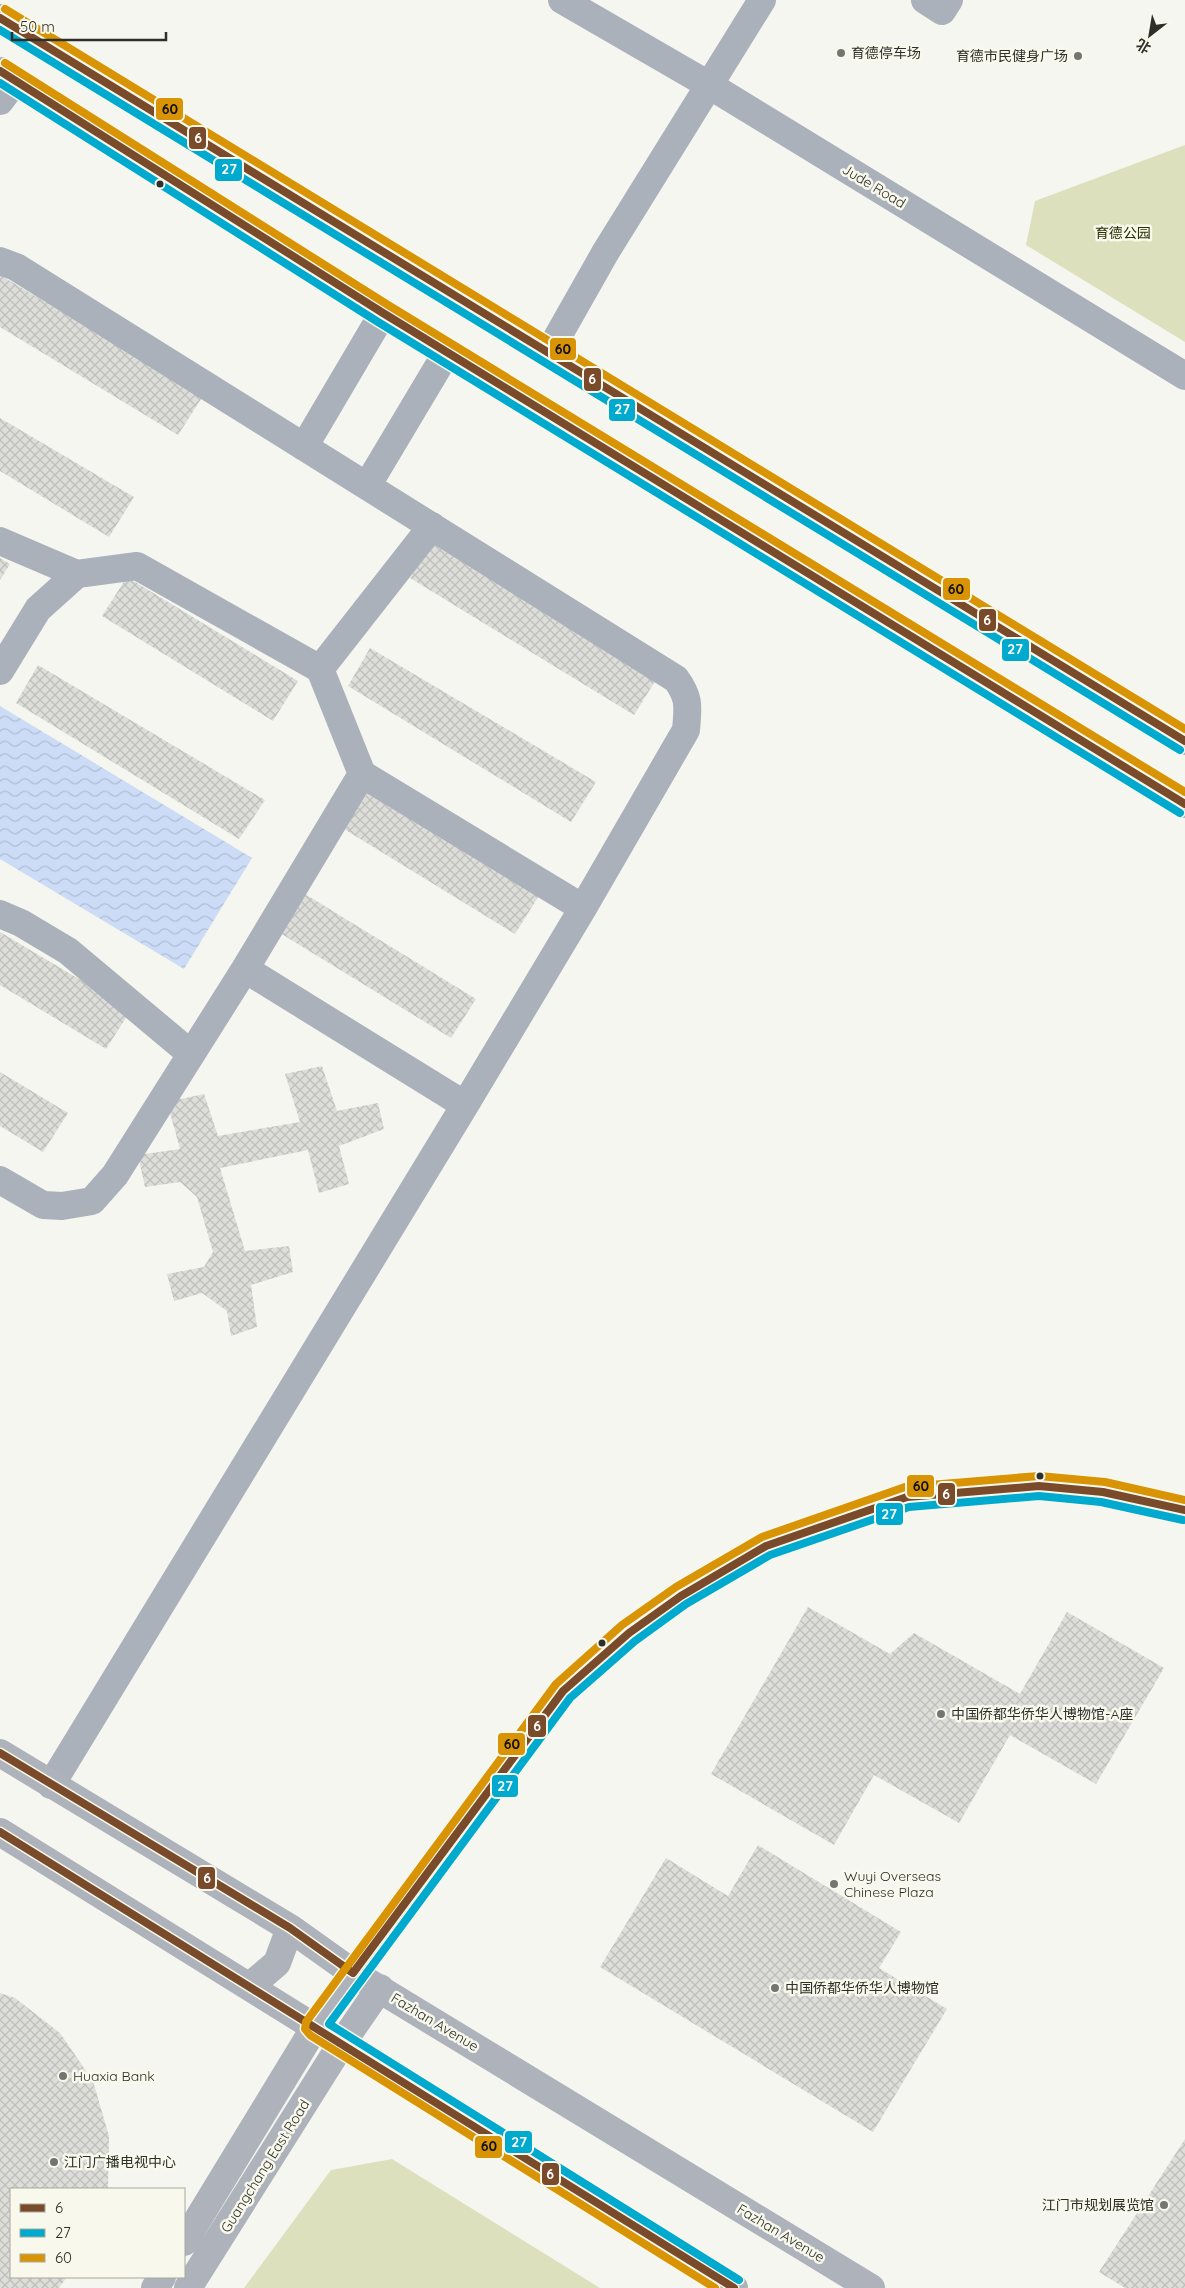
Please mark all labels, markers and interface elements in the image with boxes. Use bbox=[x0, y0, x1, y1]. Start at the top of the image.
scale bar bbox=[12, 10, 166, 42]
north arrow bbox=[1125, 10, 1175, 60]
text: 50 m bbox=[20, 17, 55, 36]
text: 北 bbox=[1133, 35, 1154, 57]
place label: 育德停车场 bbox=[851, 44, 921, 62]
marker: 育德停车场 bbox=[835, 47, 847, 59]
place label: 育德市民健身广场 bbox=[956, 47, 1068, 65]
marker: 育德市民健身广场 bbox=[1072, 50, 1084, 62]
line badge: 60 bbox=[155, 97, 184, 121]
text: 60 bbox=[162, 100, 179, 118]
line badge: 6 bbox=[188, 126, 207, 150]
text: 6 bbox=[194, 129, 202, 147]
line badge: 27 bbox=[214, 158, 243, 182]
text: 27 bbox=[221, 160, 237, 178]
street label: Jude Road bbox=[839, 160, 909, 212]
unlabelled marker bbox=[155, 179, 165, 189]
park label: 育德公园 bbox=[1095, 224, 1151, 242]
line badge: 60 bbox=[549, 337, 577, 361]
text: 60 bbox=[555, 340, 572, 358]
line badge: 6 bbox=[583, 367, 602, 392]
text: 6 bbox=[588, 370, 596, 388]
line badge: 27 bbox=[608, 398, 636, 422]
text: 27 bbox=[614, 400, 630, 418]
line badge: 60 bbox=[942, 577, 971, 601]
text: 60 bbox=[948, 580, 965, 598]
line badge: 6 bbox=[978, 608, 997, 632]
text: 6 bbox=[983, 611, 991, 629]
line badge: 27 bbox=[1001, 638, 1030, 662]
text: 27 bbox=[1007, 640, 1023, 658]
unlabelled marker bbox=[1035, 1471, 1045, 1481]
line badge: 60 bbox=[906, 1474, 935, 1498]
text: 60 bbox=[913, 1477, 930, 1495]
line badge: 6 bbox=[937, 1482, 956, 1506]
text: 6 bbox=[942, 1485, 950, 1503]
line badge: 27 bbox=[875, 1502, 904, 1526]
text: 27 bbox=[881, 1505, 897, 1523]
unlabelled marker bbox=[597, 1638, 607, 1648]
place label: 中国侨都华侨华人博物馆-A座 bbox=[951, 1705, 1134, 1723]
marker: 中国侨都华侨华人博物馆-A座 bbox=[935, 1708, 947, 1720]
line badge: 6 bbox=[527, 1714, 547, 1738]
text: 6 bbox=[533, 1717, 541, 1735]
line badge: 60 bbox=[497, 1732, 526, 1756]
text: 60 bbox=[504, 1735, 521, 1753]
line badge: 27 bbox=[491, 1774, 519, 1798]
text: 27 bbox=[497, 1777, 513, 1795]
line badge: 6 bbox=[197, 1866, 216, 1890]
place label: Wuyi Overseas Chinese Plaza bbox=[844, 1867, 941, 1901]
text: 6 bbox=[203, 1869, 211, 1887]
marker: Wuyi Overseas Chinese Plaza bbox=[828, 1878, 840, 1890]
place label: 中国侨都华侨华人博物馆 bbox=[785, 1979, 939, 1997]
marker: 中国侨都华侨华人博物馆 bbox=[769, 1982, 781, 1994]
street label: Fazhan Avenue bbox=[388, 1989, 482, 2055]
place label: Huaxia Bank bbox=[73, 2067, 155, 2085]
marker: Huaxia Bank bbox=[57, 2070, 69, 2082]
street label: Guangchang East Road bbox=[217, 2096, 313, 2236]
line badge: 27 bbox=[504, 2130, 533, 2154]
text: 27 bbox=[511, 2133, 527, 2151]
line badge: 60 bbox=[474, 2135, 503, 2159]
text: 60 bbox=[481, 2137, 498, 2155]
place label: 江门广播电视中心 bbox=[64, 2153, 176, 2171]
marker: 江门广播电视中心 bbox=[48, 2156, 60, 2168]
line badge: 6 bbox=[541, 2162, 560, 2186]
text: 6 bbox=[546, 2165, 554, 2183]
legend bbox=[10, 2188, 185, 2278]
place label: 江门市规划展览馆 bbox=[1042, 2196, 1154, 2214]
text: 6 bbox=[55, 2198, 63, 2217]
marker: 江门市规划展览馆 bbox=[1158, 2199, 1170, 2211]
street label: Fazhan Avenue bbox=[734, 2200, 828, 2266]
text: 27 bbox=[55, 2223, 71, 2242]
text: 60 bbox=[55, 2248, 72, 2267]

